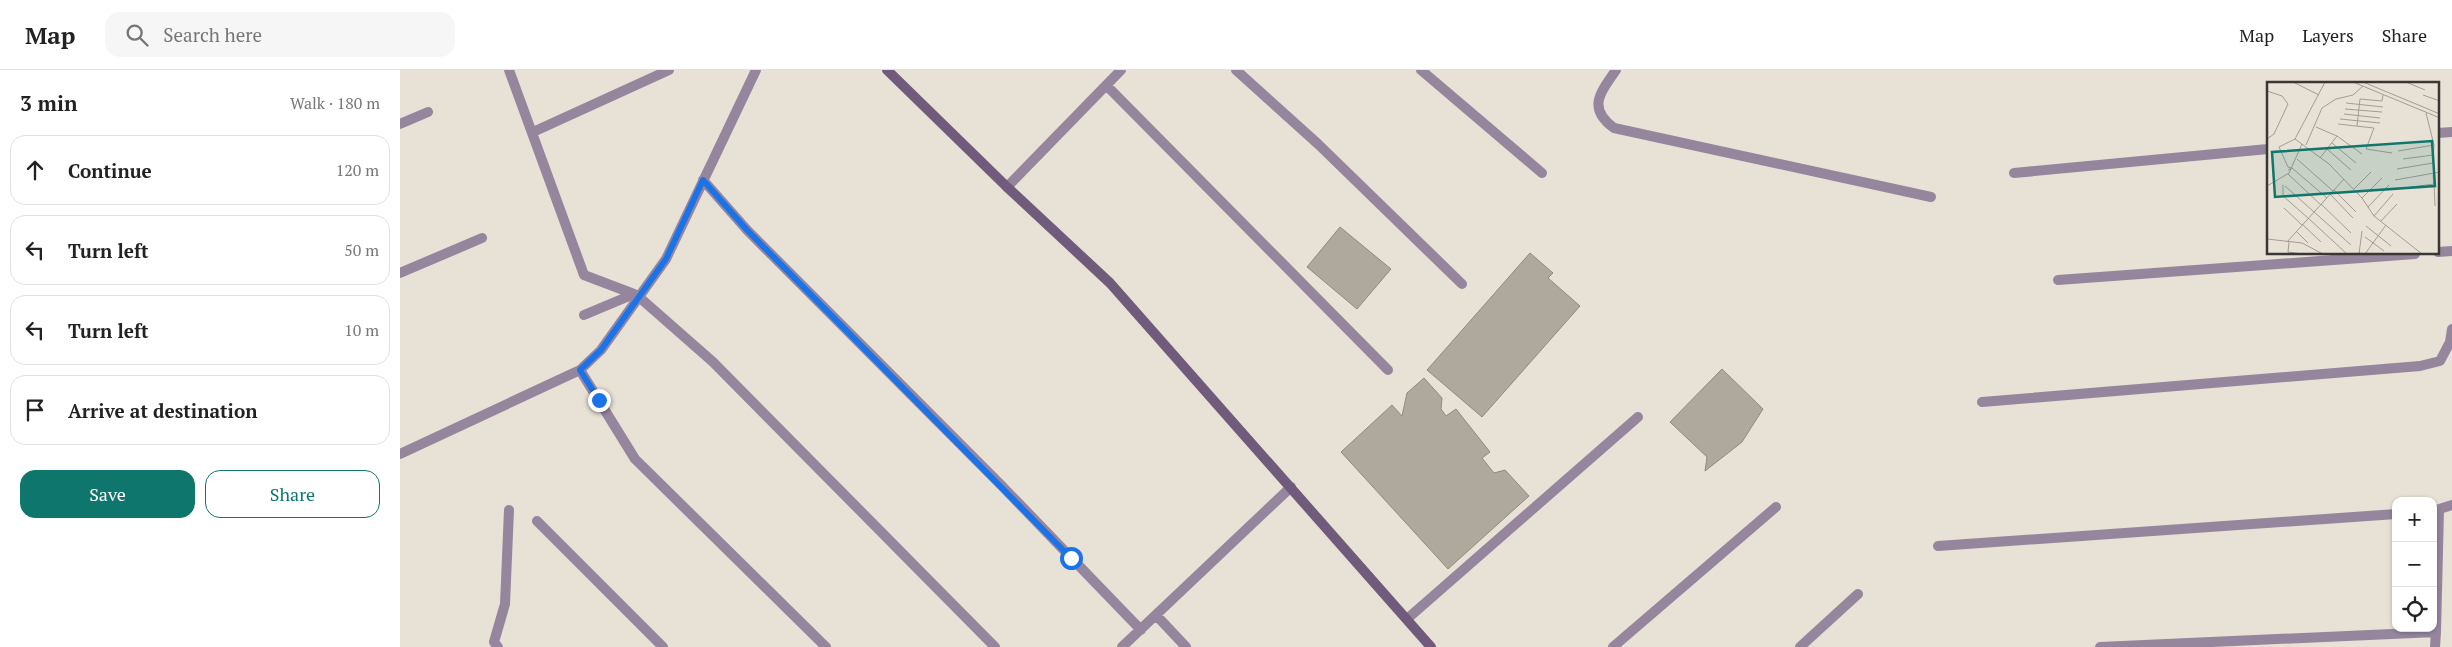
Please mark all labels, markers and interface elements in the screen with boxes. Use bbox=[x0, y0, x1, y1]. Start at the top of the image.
search box bbox=[105, 12, 455, 57]
text: Map bbox=[25, 19, 75, 51]
icon: search bbox=[123, 21, 151, 49]
text: Search here bbox=[163, 22, 262, 47]
text: Map bbox=[2239, 23, 2274, 47]
text: Layers bbox=[2302, 23, 2354, 47]
text: Share bbox=[2382, 23, 2427, 47]
inset map bbox=[2267, 82, 2440, 255]
text: 3 min bbox=[20, 89, 77, 117]
text: Walk · 180 m bbox=[290, 92, 380, 114]
icon: ahead bbox=[21, 156, 49, 184]
text: Continue bbox=[68, 158, 152, 183]
text: 120 m bbox=[336, 159, 379, 181]
icon: left bbox=[21, 236, 49, 264]
text: Turn left bbox=[68, 238, 149, 263]
text: 50 m bbox=[344, 239, 379, 261]
icon: left bbox=[21, 316, 49, 344]
text: Turn left bbox=[68, 318, 149, 343]
text: 10 m bbox=[344, 319, 379, 341]
route end bbox=[588, 389, 611, 412]
icon: arrive bbox=[21, 396, 49, 424]
text: Arrive at destination bbox=[68, 398, 257, 423]
button: Save bbox=[20, 470, 195, 518]
button: Share bbox=[205, 470, 380, 518]
map controls bbox=[2392, 497, 2437, 632]
button: + bbox=[2392, 497, 2437, 542]
button: − bbox=[2392, 542, 2437, 587]
route start bbox=[1060, 547, 1083, 570]
button: locate bbox=[2392, 587, 2437, 632]

